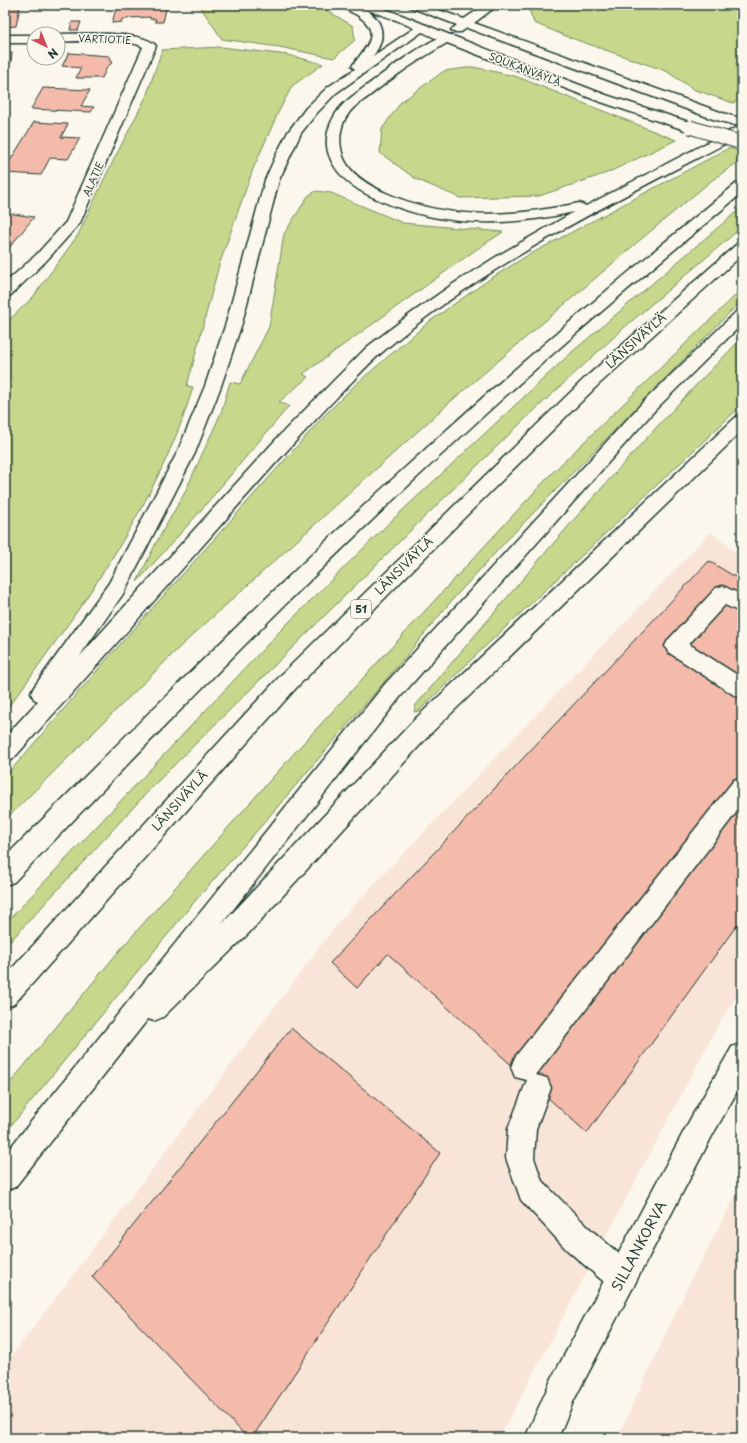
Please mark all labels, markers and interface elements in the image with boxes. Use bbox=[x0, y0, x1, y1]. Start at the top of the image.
north arrow bbox=[26, 26, 66, 66]
street label: VARTIOTIE bbox=[78, 30, 132, 47]
text: N bbox=[44, 44, 62, 63]
street label: SOUKANVÄYLÄ bbox=[487, 48, 563, 89]
street label: ALATIE bbox=[78, 159, 107, 199]
street label: LÄNSIVÄYLÄ bbox=[601, 308, 670, 372]
street label: LÄNSIVÄYLÄ bbox=[370, 532, 437, 598]
road number: 51 bbox=[351, 600, 371, 618]
street label: LÄNSIVÄYLÄ bbox=[147, 766, 212, 835]
street label: SILLANKORVA bbox=[606, 1197, 671, 1294]

